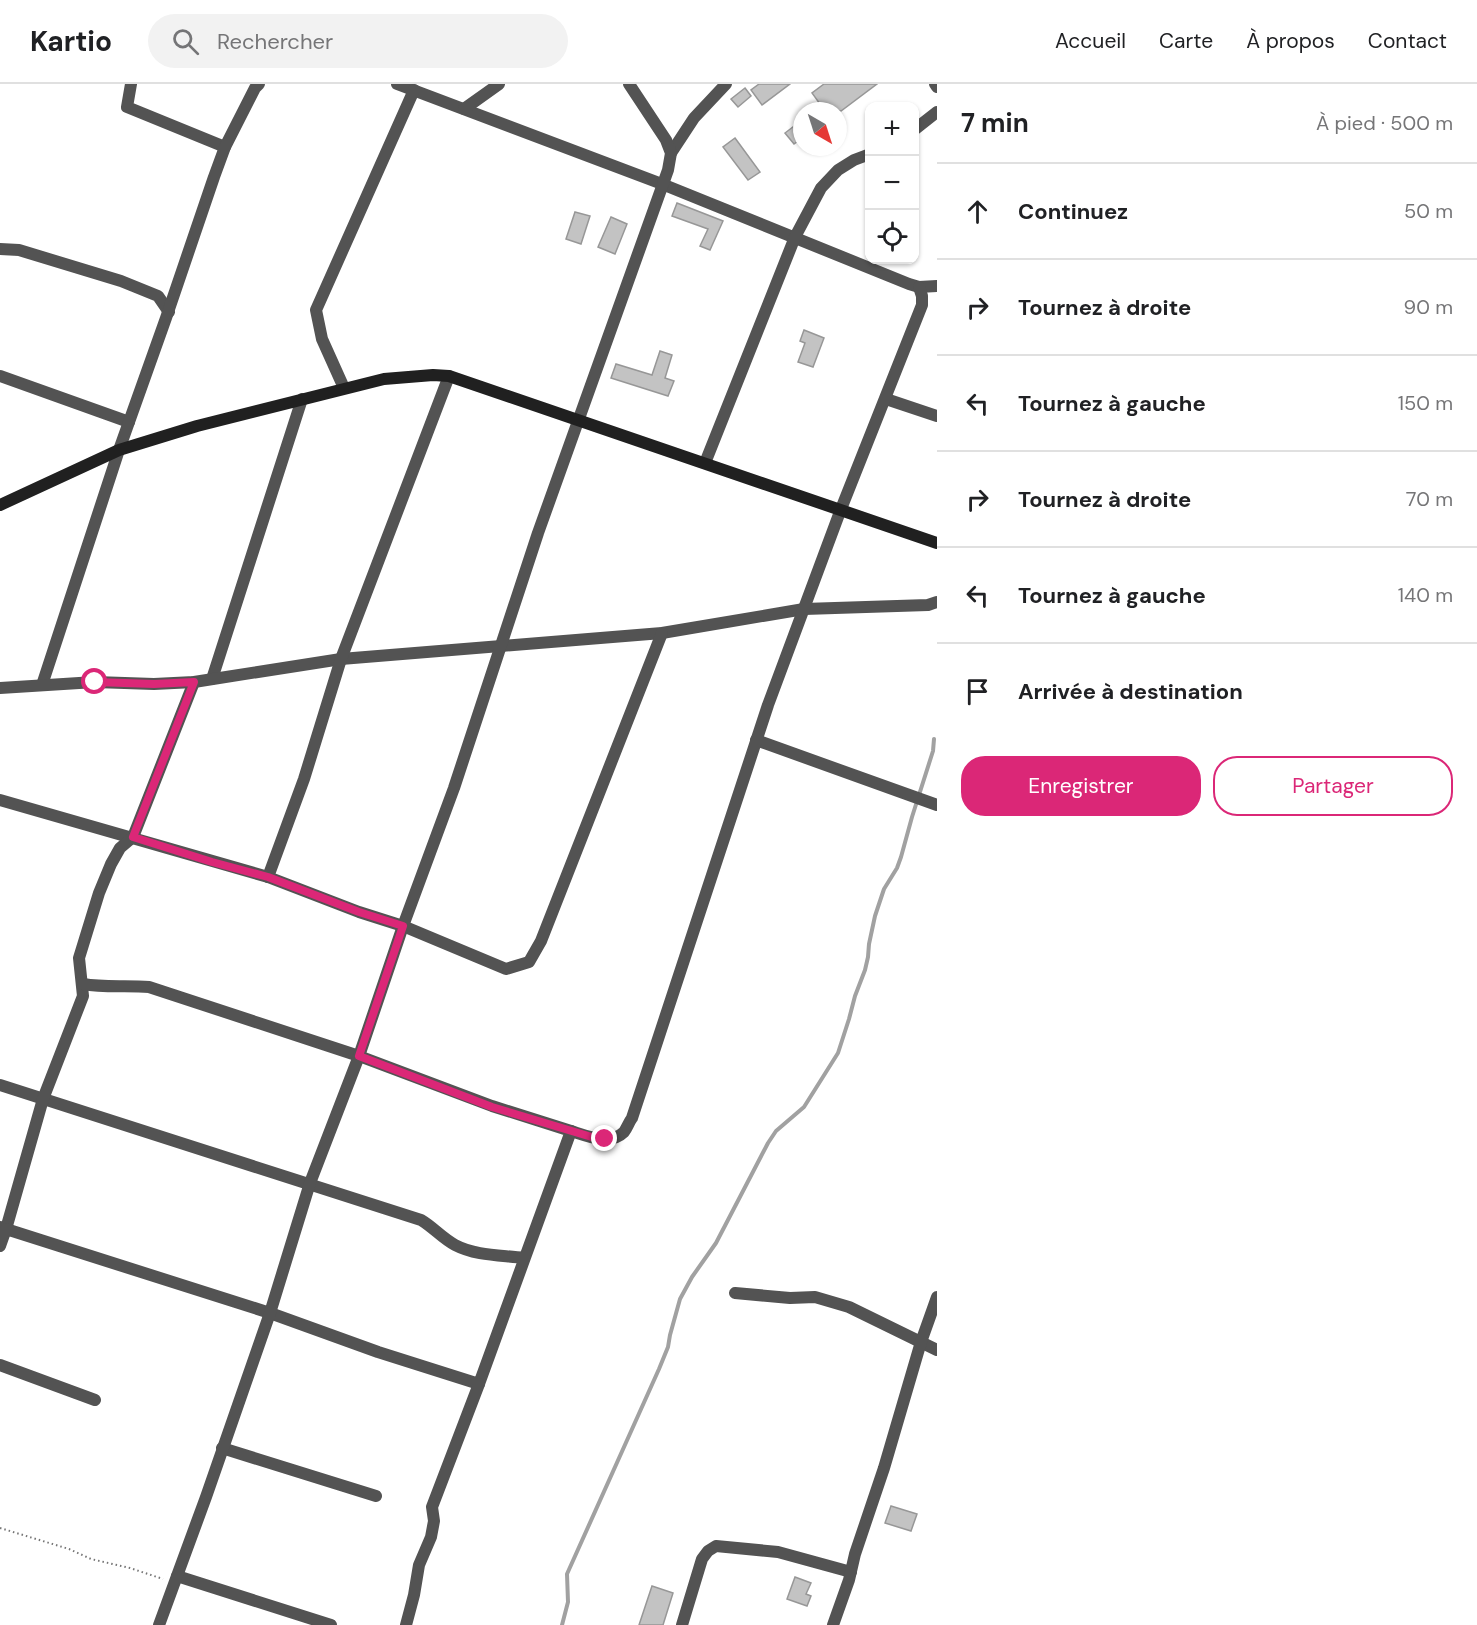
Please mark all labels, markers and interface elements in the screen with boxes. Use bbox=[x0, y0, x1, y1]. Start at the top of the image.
search box bbox=[148, 14, 568, 68]
text: Kartio bbox=[30, 23, 112, 60]
icon: search bbox=[169, 25, 202, 58]
text: Rechercher bbox=[217, 27, 333, 56]
text: Accueil bbox=[1055, 27, 1126, 55]
text: Carte bbox=[1159, 27, 1213, 55]
text: À propos bbox=[1246, 27, 1335, 55]
text: Contact bbox=[1368, 27, 1447, 55]
north arrow bbox=[793, 102, 847, 156]
map controls bbox=[865, 102, 919, 264]
button: + bbox=[865, 102, 919, 156]
text: 7 min bbox=[961, 106, 1029, 140]
text: À pied · 500 m bbox=[1316, 110, 1453, 136]
button: − bbox=[865, 156, 919, 210]
icon: ahead bbox=[961, 195, 994, 228]
text: Continuez bbox=[1018, 197, 1128, 226]
text: 50 m bbox=[1404, 198, 1453, 224]
button: locate bbox=[865, 210, 919, 264]
icon: right bbox=[961, 291, 994, 324]
text: Tournez à droite bbox=[1018, 293, 1191, 322]
text: 90 m bbox=[1404, 294, 1453, 320]
icon: left bbox=[961, 387, 994, 420]
text: Tournez à gauche bbox=[1018, 389, 1206, 418]
text: 150 m bbox=[1398, 390, 1453, 416]
icon: right bbox=[961, 483, 994, 516]
text: Tournez à droite bbox=[1018, 485, 1191, 514]
text: 70 m bbox=[1406, 486, 1453, 512]
icon: left bbox=[961, 579, 994, 612]
text: Tournez à gauche bbox=[1018, 581, 1206, 610]
text: 140 m bbox=[1398, 582, 1453, 608]
route start bbox=[81, 668, 107, 694]
icon: arrive bbox=[961, 675, 994, 708]
text: Arrivée à destination bbox=[1018, 677, 1243, 706]
button: Enregistrer bbox=[961, 756, 1201, 816]
button: Partager bbox=[1213, 756, 1453, 816]
route end bbox=[591, 1125, 617, 1151]

